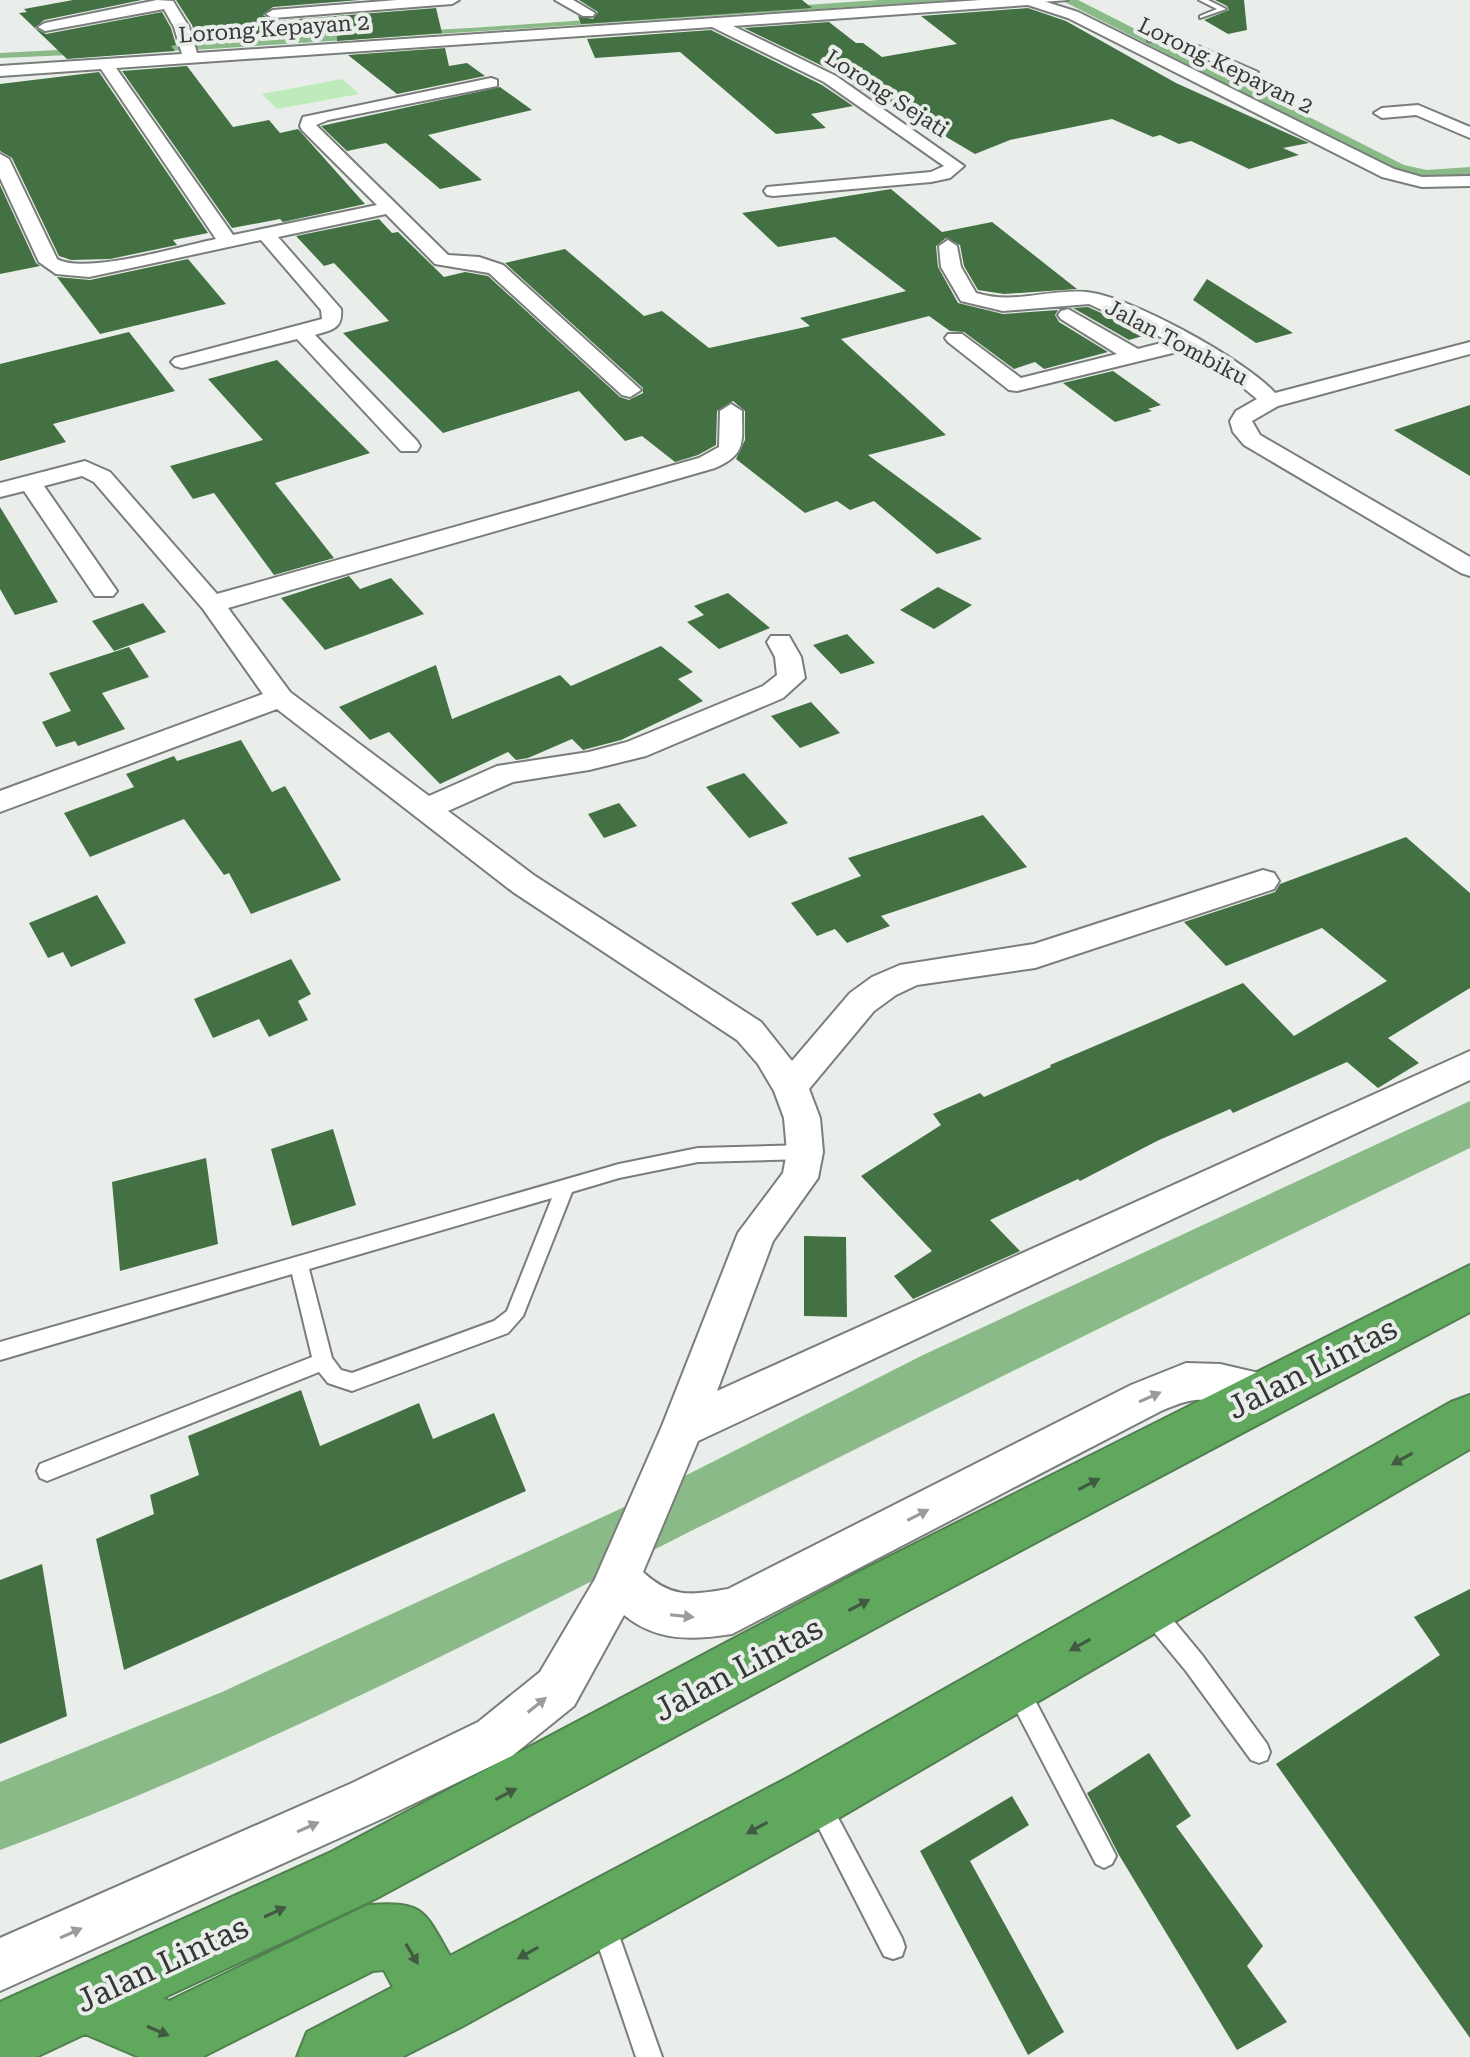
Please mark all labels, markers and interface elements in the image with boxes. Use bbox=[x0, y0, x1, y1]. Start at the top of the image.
street label: Lorong Kepayan 2 bbox=[178, 9, 370, 48]
street label: Lorong Kepayan 2 bbox=[1134, 12, 1317, 119]
street label: Lorong Sejati bbox=[821, 44, 953, 142]
street label: Jalan Tombiku bbox=[1101, 294, 1252, 391]
street label: Jalan Lintas bbox=[1221, 1309, 1403, 1427]
one-way arrow bbox=[1138, 1390, 1162, 1404]
one-way arrow bbox=[1391, 1452, 1413, 1466]
one-way arrow bbox=[1078, 1478, 1100, 1492]
one-way arrow bbox=[906, 1508, 929, 1521]
one-way arrow bbox=[848, 1599, 870, 1613]
street label: Jalan Lintas bbox=[647, 1609, 829, 1729]
one-way arrow bbox=[670, 1609, 695, 1622]
one-way arrow bbox=[1069, 1638, 1091, 1652]
one-way arrow bbox=[526, 1697, 546, 1714]
one-way arrow bbox=[495, 1787, 517, 1801]
one-way arrow bbox=[297, 1820, 320, 1834]
one-way arrow bbox=[745, 1822, 768, 1835]
one-way arrow bbox=[263, 1905, 286, 1919]
street label: Jalan Lintas bbox=[70, 1908, 254, 2020]
one-way arrow bbox=[59, 1927, 83, 1940]
one-way arrow bbox=[404, 1943, 418, 1965]
one-way arrow bbox=[517, 1946, 540, 1960]
one-way arrow bbox=[146, 2024, 170, 2037]

